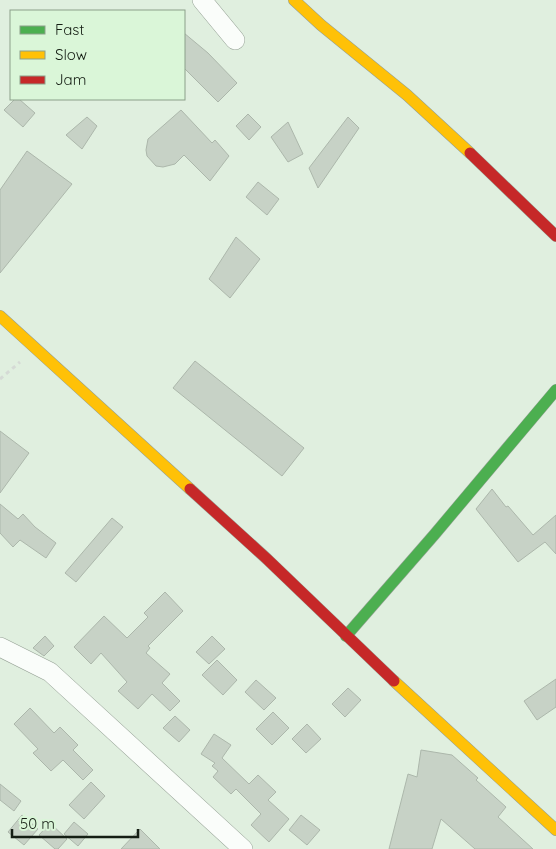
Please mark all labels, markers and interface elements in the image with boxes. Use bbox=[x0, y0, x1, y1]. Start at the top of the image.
legend bbox=[10, 10, 185, 100]
text: Fast bbox=[55, 20, 84, 39]
text: Slow bbox=[55, 45, 87, 64]
text: Jam bbox=[55, 70, 86, 89]
scale bar bbox=[12, 806, 139, 838]
text: 50 m bbox=[20, 814, 55, 833]

